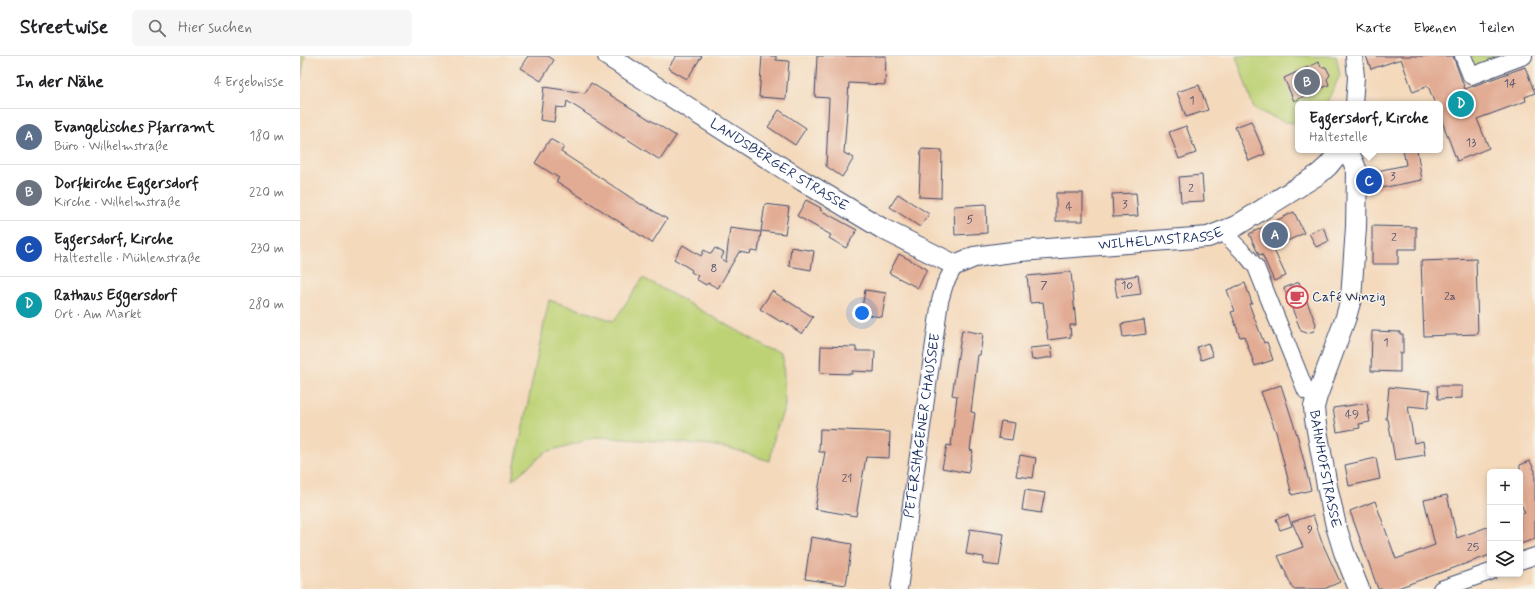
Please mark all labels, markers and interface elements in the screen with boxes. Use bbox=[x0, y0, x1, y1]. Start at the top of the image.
search box bbox=[132, 10, 412, 46]
text: Streetwise bbox=[20, 15, 108, 40]
icon: search bbox=[146, 17, 168, 39]
text: Hier suchen bbox=[178, 18, 252, 38]
text: Karte bbox=[1356, 19, 1391, 37]
text: Ebenen bbox=[1413, 19, 1457, 37]
text: Teilen bbox=[1479, 19, 1515, 37]
pin: B bbox=[1294, 67, 1320, 97]
text: In der Nähe bbox=[16, 71, 104, 93]
text: 4 Ergebnisse bbox=[214, 74, 284, 91]
house number: 14 bbox=[1504, 76, 1516, 92]
pin: D bbox=[1448, 89, 1474, 119]
house number: 1 bbox=[1189, 93, 1195, 109]
popup bbox=[1295, 101, 1443, 153]
text: Eggersdorf, Kirche bbox=[1309, 109, 1429, 129]
street label: LANDSBERGER STRASSE bbox=[706, 115, 852, 215]
text: Evangelisches Pfarramt bbox=[54, 118, 215, 138]
text: A bbox=[25, 128, 33, 145]
text: 180 m bbox=[249, 128, 284, 145]
text: Haltestelle bbox=[1309, 129, 1368, 146]
house number: 13 bbox=[1466, 135, 1476, 151]
text: Büro · Wilhelmstraße bbox=[54, 138, 168, 155]
pin: C bbox=[1356, 166, 1382, 196]
house number: 3 bbox=[1390, 169, 1396, 185]
text: Dorfkirche Eggersdorf bbox=[54, 174, 199, 194]
house number: 2 bbox=[1188, 181, 1194, 197]
text: B bbox=[25, 184, 33, 201]
text: 220 m bbox=[249, 184, 284, 201]
text: Kirche · Wilhelmstraße bbox=[54, 194, 181, 211]
house number: 3 bbox=[1122, 197, 1128, 213]
house number: 4 bbox=[1066, 199, 1073, 215]
house number: 5 bbox=[966, 212, 974, 228]
pin: A bbox=[1262, 220, 1288, 250]
street label: WILHELMSTRASSE bbox=[1098, 223, 1226, 254]
text: Eggersdorf, Kirche bbox=[54, 230, 173, 250]
house number: 2 bbox=[1391, 230, 1397, 246]
text: C bbox=[24, 240, 34, 257]
text: 230 m bbox=[250, 240, 284, 257]
text: Haltestelle · Mühlenstraße bbox=[54, 250, 201, 267]
house number: 8 bbox=[711, 261, 717, 277]
house number: 7 bbox=[1040, 278, 1048, 294]
house number: 10 bbox=[1121, 278, 1133, 294]
cafe icon: Café Winzig bbox=[1284, 284, 1310, 310]
text: Rathaus Eggersdorf bbox=[54, 286, 177, 306]
place label: Café Winzig bbox=[1312, 288, 1386, 306]
house number: 2a bbox=[1444, 289, 1456, 305]
text: D bbox=[25, 296, 33, 313]
text: 280 m bbox=[249, 296, 284, 313]
your location bbox=[852, 303, 872, 323]
text: Ort · Am Markt bbox=[54, 306, 141, 323]
street label: PETERSHAGENER CHAUSSEE bbox=[900, 332, 944, 519]
house number: 1 bbox=[1383, 335, 1389, 351]
house number: 49 bbox=[1345, 407, 1359, 423]
street label: BAHNHOFSTRASSE bbox=[1305, 409, 1345, 530]
map controls bbox=[1487, 469, 1523, 577]
button: + bbox=[1487, 469, 1523, 505]
house number: 21 bbox=[841, 471, 853, 487]
button: − bbox=[1487, 505, 1523, 541]
house number: 9 bbox=[1307, 522, 1313, 538]
house number: 25 bbox=[1467, 540, 1479, 556]
button: layers bbox=[1487, 541, 1523, 577]

